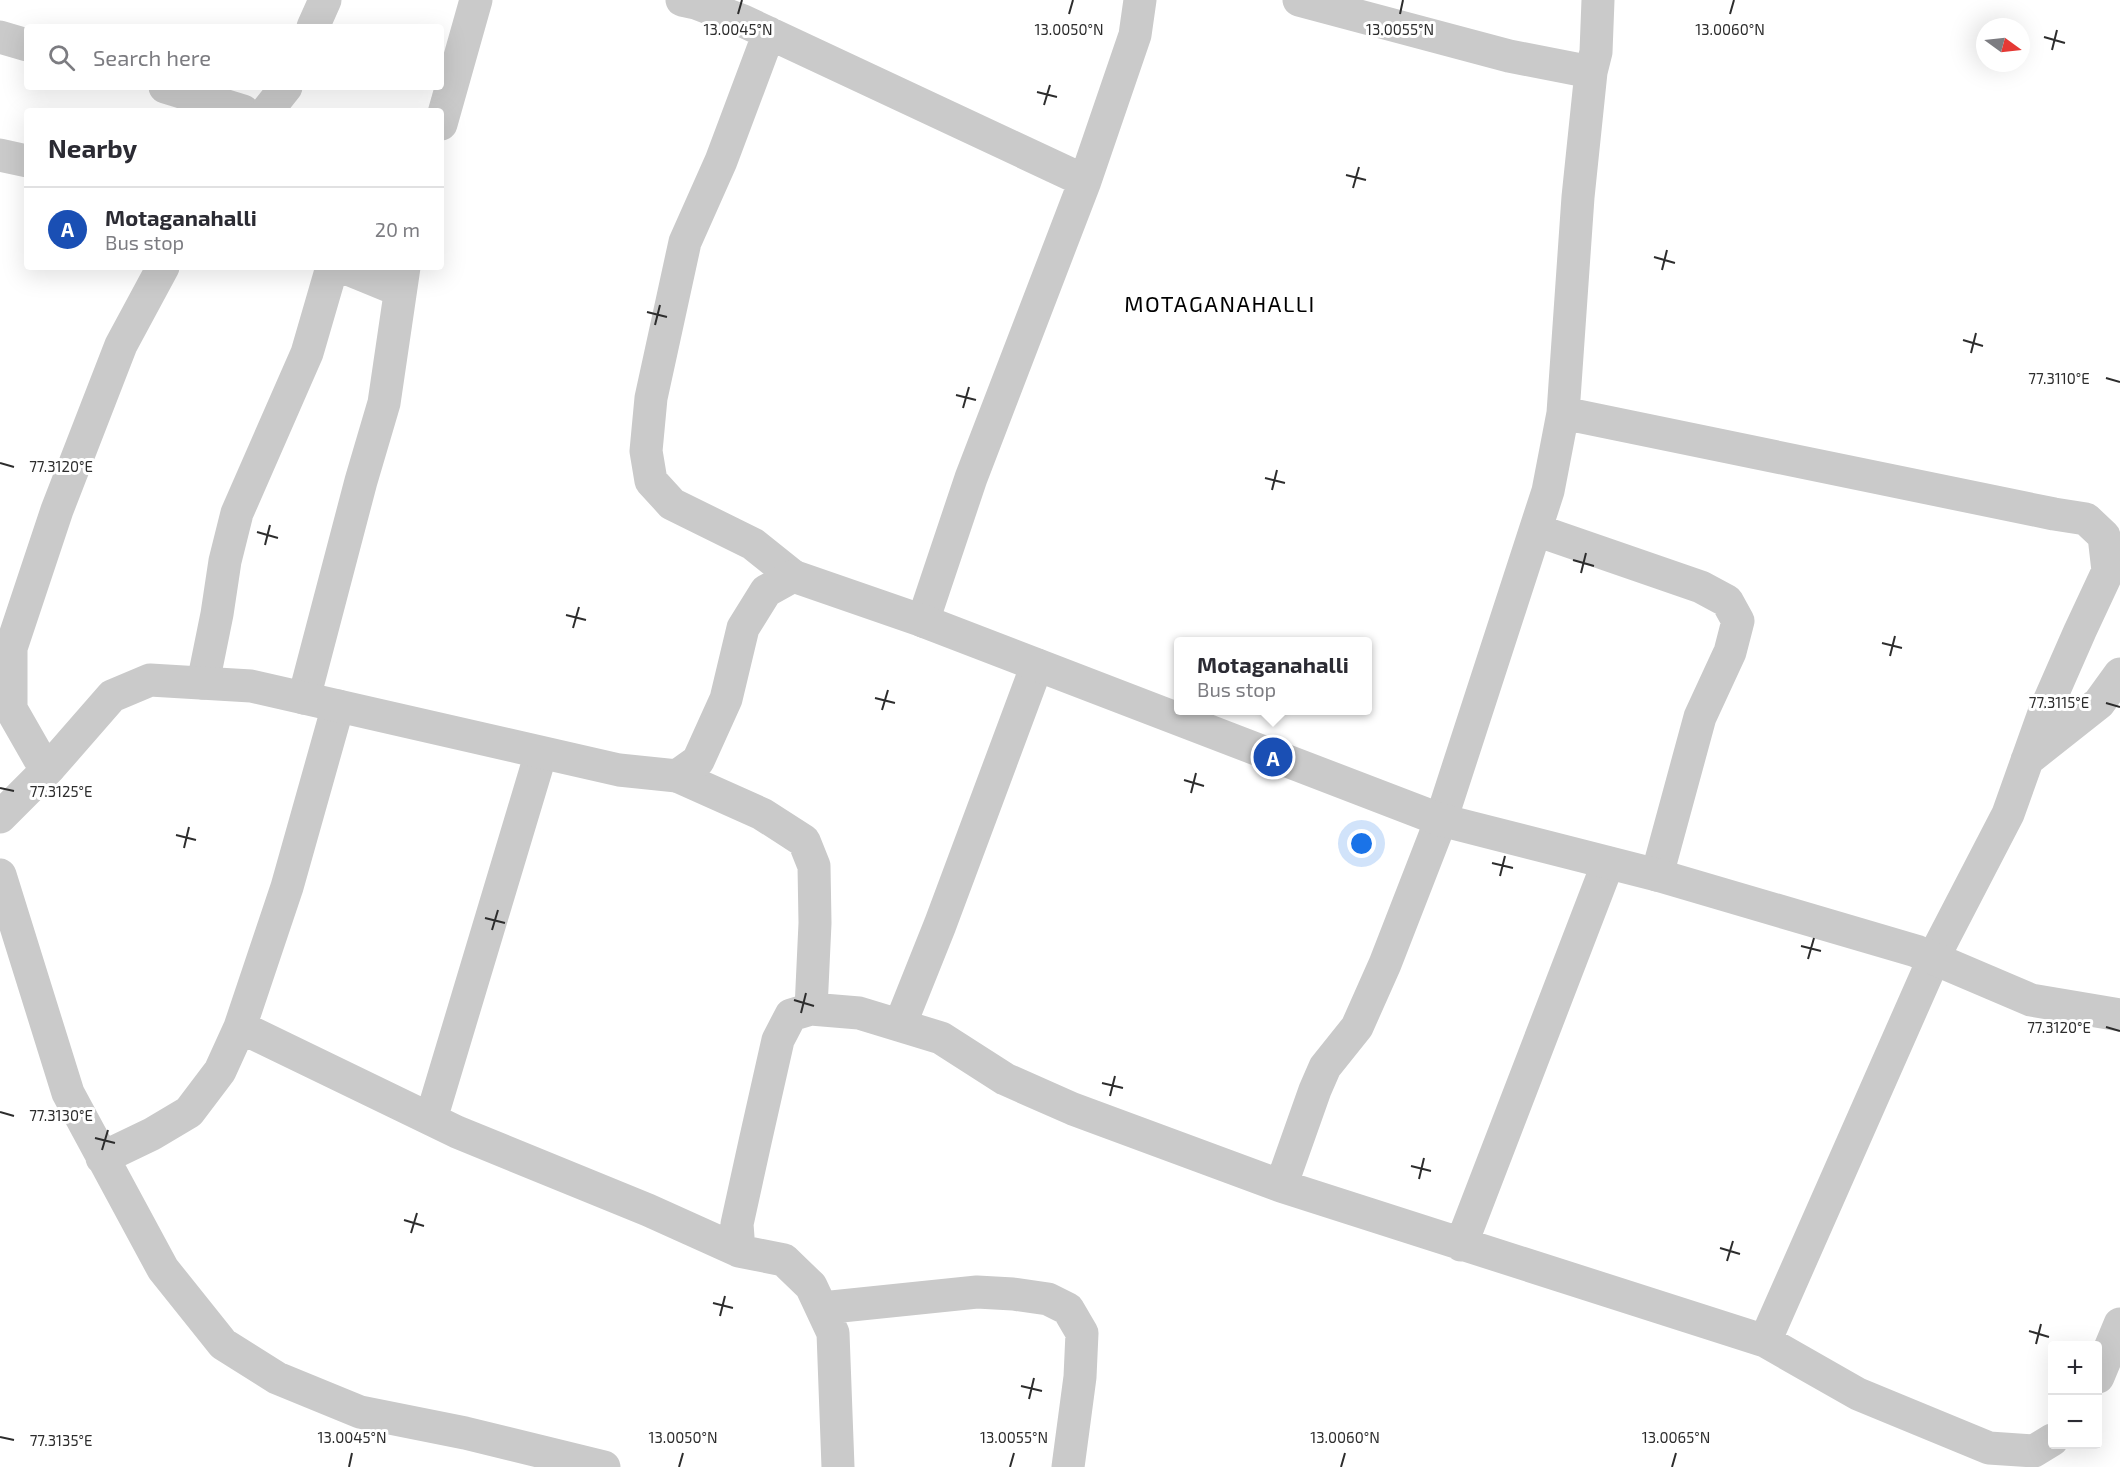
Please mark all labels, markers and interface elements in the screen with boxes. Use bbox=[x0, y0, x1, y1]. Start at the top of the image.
north arrow bbox=[1976, 18, 2030, 72]
text: 13.0045°N bbox=[703, 20, 773, 38]
text: 13.0050°N bbox=[1035, 20, 1103, 38]
text: 13.0055°N bbox=[1366, 20, 1434, 38]
text: 13.0060°N bbox=[1695, 20, 1765, 38]
search box bbox=[24, 24, 444, 90]
icon: search bbox=[45, 41, 78, 74]
text: Search here bbox=[93, 44, 211, 70]
text: Nearby bbox=[48, 132, 137, 163]
text: Motaganahalli bbox=[105, 204, 257, 230]
text: A bbox=[61, 217, 74, 241]
text: 20 m bbox=[375, 217, 420, 241]
text: Bus stop bbox=[105, 230, 184, 254]
district label: MOTAGANAHALLI bbox=[1124, 290, 1316, 316]
text: 77.3110°E bbox=[2028, 369, 2090, 387]
text: 77.3120°E bbox=[29, 457, 93, 475]
popup bbox=[1174, 637, 1372, 715]
text: Motaganahalli bbox=[1197, 651, 1349, 677]
text: Bus stop bbox=[1197, 677, 1276, 701]
text: 77.3115°E bbox=[2029, 693, 2089, 711]
pin: A bbox=[1254, 734, 1292, 780]
text: 77.3125°E bbox=[30, 782, 92, 800]
your location bbox=[1347, 829, 1376, 858]
text: 77.3120°E bbox=[2027, 1018, 2091, 1036]
text: 77.3130°E bbox=[29, 1106, 93, 1124]
map controls bbox=[2048, 1341, 2102, 1449]
button: + bbox=[2048, 1341, 2102, 1395]
button: − bbox=[2048, 1395, 2102, 1449]
text: 13.0045°N bbox=[317, 1428, 387, 1446]
text: 13.0050°N bbox=[649, 1428, 717, 1446]
text: 13.0055°N bbox=[980, 1428, 1048, 1446]
text: 13.0060°N bbox=[1310, 1428, 1380, 1446]
text: 13.0065°N bbox=[1642, 1428, 1710, 1446]
text: 77.3135°E bbox=[30, 1431, 92, 1449]

